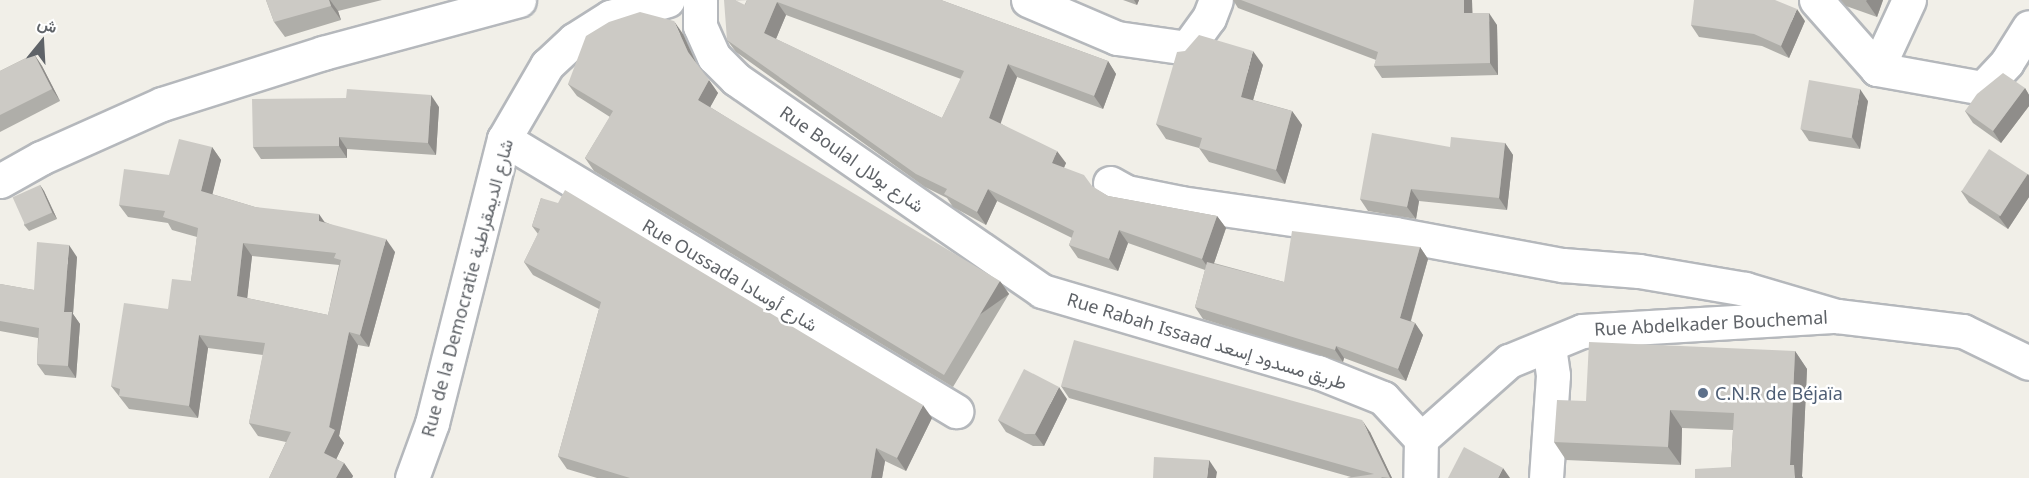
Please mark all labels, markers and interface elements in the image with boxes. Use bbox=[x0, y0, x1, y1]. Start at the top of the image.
text: ش bbox=[35, 11, 60, 38]
north arrow bbox=[12, 12, 72, 72]
street label: Rue Boulal شارع بولال bbox=[776, 101, 928, 217]
street label: Rue de la Democratie شارع الديمقراطية bbox=[417, 137, 517, 439]
street label: Rue Oussada شارع أوسادا bbox=[639, 214, 821, 336]
street label: Rue Rabah Issaad طريق مسدود إسعد bbox=[1064, 288, 1350, 394]
street label: Rue Abdelkader Bouchemal bbox=[1594, 306, 1828, 340]
place label: C.N.R de Béjaïa bbox=[1715, 382, 1843, 404]
marker: C.N.R de Béjaïa bbox=[1696, 386, 1710, 400]

